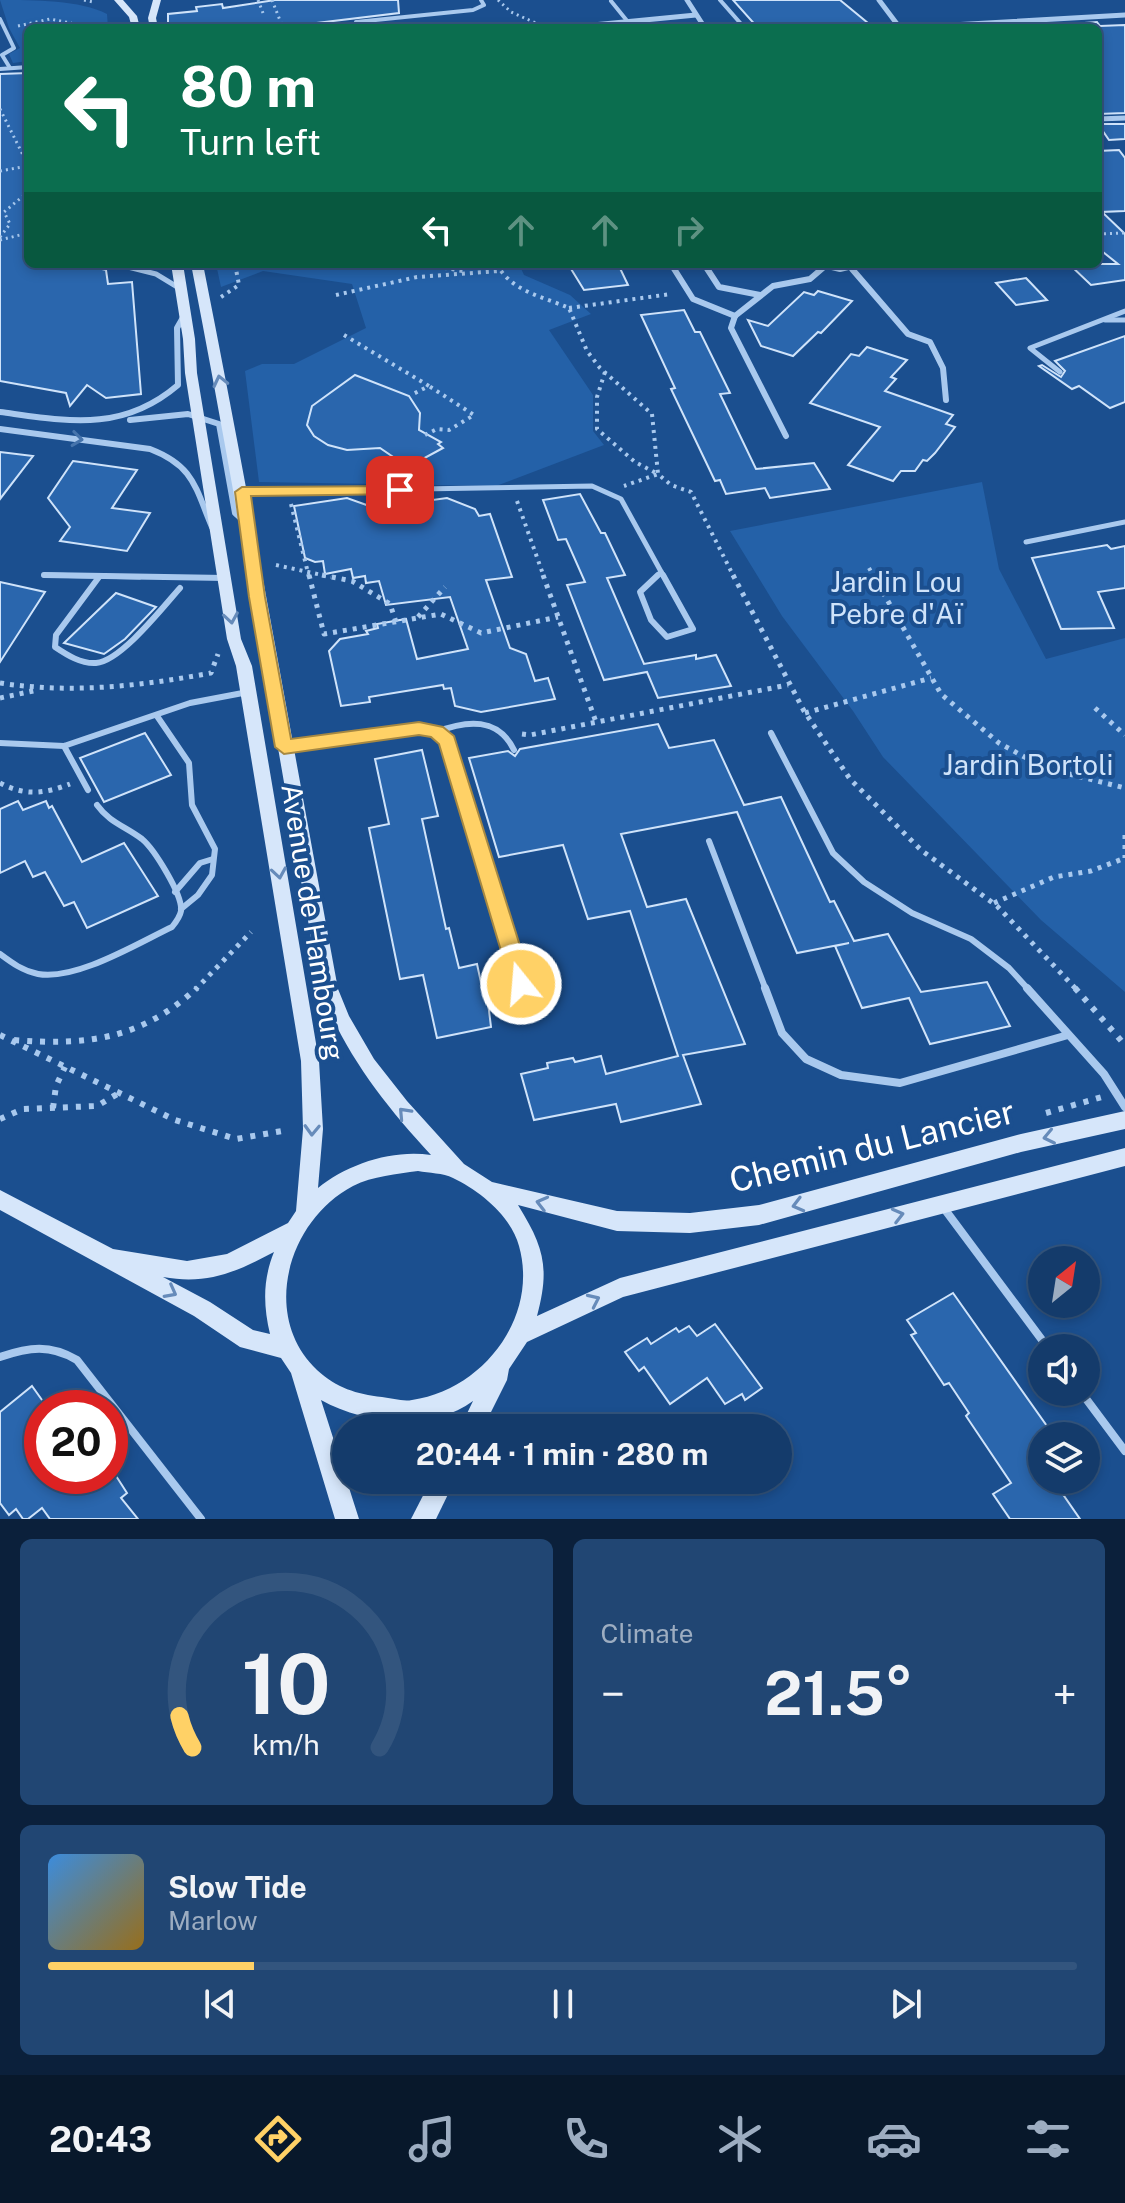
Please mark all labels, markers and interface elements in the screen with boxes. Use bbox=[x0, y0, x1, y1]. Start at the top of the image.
text: 80 m bbox=[180, 54, 316, 120]
icon: left bbox=[48, 56, 152, 160]
text: Turn left bbox=[180, 121, 321, 163]
icon: left bbox=[415, 208, 459, 252]
icon: ahead bbox=[499, 208, 543, 252]
icon: ahead bbox=[583, 208, 627, 252]
icon: right bbox=[667, 208, 711, 252]
one-way arrow bbox=[212, 375, 229, 389]
one-way arrow bbox=[70, 430, 84, 447]
pin bbox=[366, 456, 434, 524]
icon: arrive bbox=[378, 468, 422, 512]
park label: Jardin Lou Pebre d'Aï bbox=[829, 565, 964, 630]
one-way arrow bbox=[222, 611, 239, 625]
park label: Jardin Bortoli bbox=[943, 748, 1113, 781]
street label: Avenue de Hambourg bbox=[275, 781, 352, 1063]
one-way arrow bbox=[269, 866, 286, 879]
position arrow bbox=[479, 942, 563, 1026]
street label: Chemin du Lancier bbox=[725, 1091, 1019, 1201]
one-way arrow bbox=[400, 1107, 414, 1122]
one-way arrow bbox=[304, 1124, 321, 1137]
one-way arrow bbox=[1042, 1128, 1056, 1145]
one-way arrow bbox=[535, 1195, 549, 1212]
one-way arrow bbox=[791, 1195, 805, 1212]
one-way arrow bbox=[891, 1208, 905, 1225]
north arrow bbox=[1028, 1246, 1100, 1318]
map controls bbox=[1028, 1246, 1100, 1494]
one-way arrow bbox=[162, 1283, 177, 1298]
one-way arrow bbox=[586, 1294, 601, 1310]
button: sound bbox=[1028, 1334, 1100, 1406]
speed limit sign: 20 bbox=[24, 1390, 128, 1494]
button: layers bbox=[1028, 1422, 1100, 1494]
text: 20:44 · 1 min · 280 m bbox=[416, 1436, 708, 1472]
text: Climate bbox=[601, 1618, 694, 1649]
text: 10 bbox=[242, 1635, 331, 1733]
text: 21.5° bbox=[764, 1658, 913, 1729]
text: − bbox=[601, 1668, 625, 1720]
text: + bbox=[1053, 1668, 1077, 1720]
text: km/h bbox=[253, 1728, 320, 1761]
text: Slow Tide bbox=[168, 1869, 307, 1905]
text: Marlow bbox=[168, 1905, 258, 1936]
icon: previous bbox=[198, 1982, 242, 2026]
icon: pause bbox=[541, 1982, 585, 2026]
icon: next bbox=[884, 1982, 928, 2026]
icon: directions bbox=[250, 2111, 306, 2167]
icon: music bbox=[404, 2111, 460, 2167]
icon: phone bbox=[558, 2111, 614, 2167]
icon: climate bbox=[712, 2111, 768, 2167]
icon: car bbox=[866, 2111, 922, 2167]
icon: filters bbox=[1020, 2111, 1076, 2167]
text: 20:43 bbox=[49, 2118, 152, 2160]

